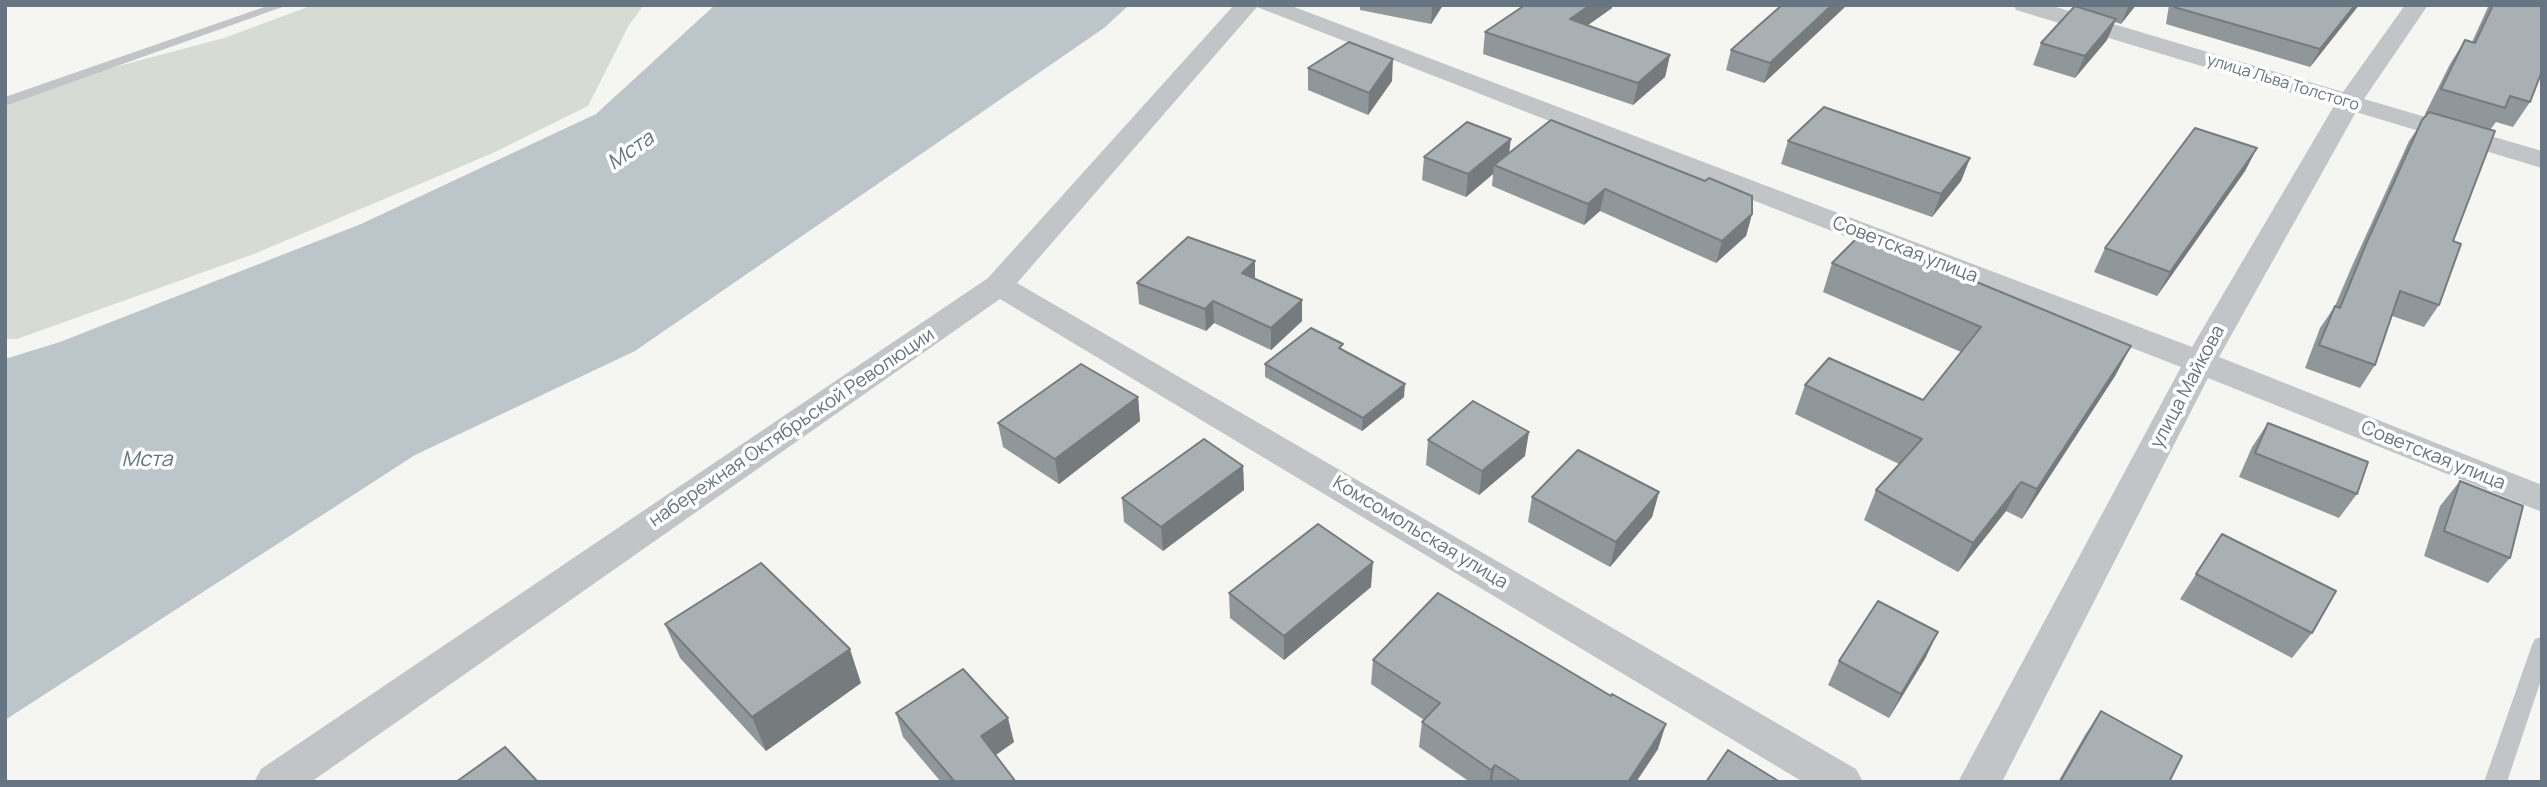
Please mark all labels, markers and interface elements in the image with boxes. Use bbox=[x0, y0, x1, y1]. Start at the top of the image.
street label: улица Льва Толстого bbox=[2205, 51, 2361, 115]
water label: Мста bbox=[603, 126, 659, 176]
street label: Советская улица bbox=[1829, 212, 1981, 288]
street label: улица Майкова bbox=[2146, 322, 2230, 452]
street label: набережная Октябрьской Революции bbox=[645, 324, 939, 532]
street label: Советская улица bbox=[2357, 417, 2509, 495]
water label: Мста bbox=[122, 447, 172, 473]
street label: Комсомольская улица bbox=[1328, 472, 1512, 594]

